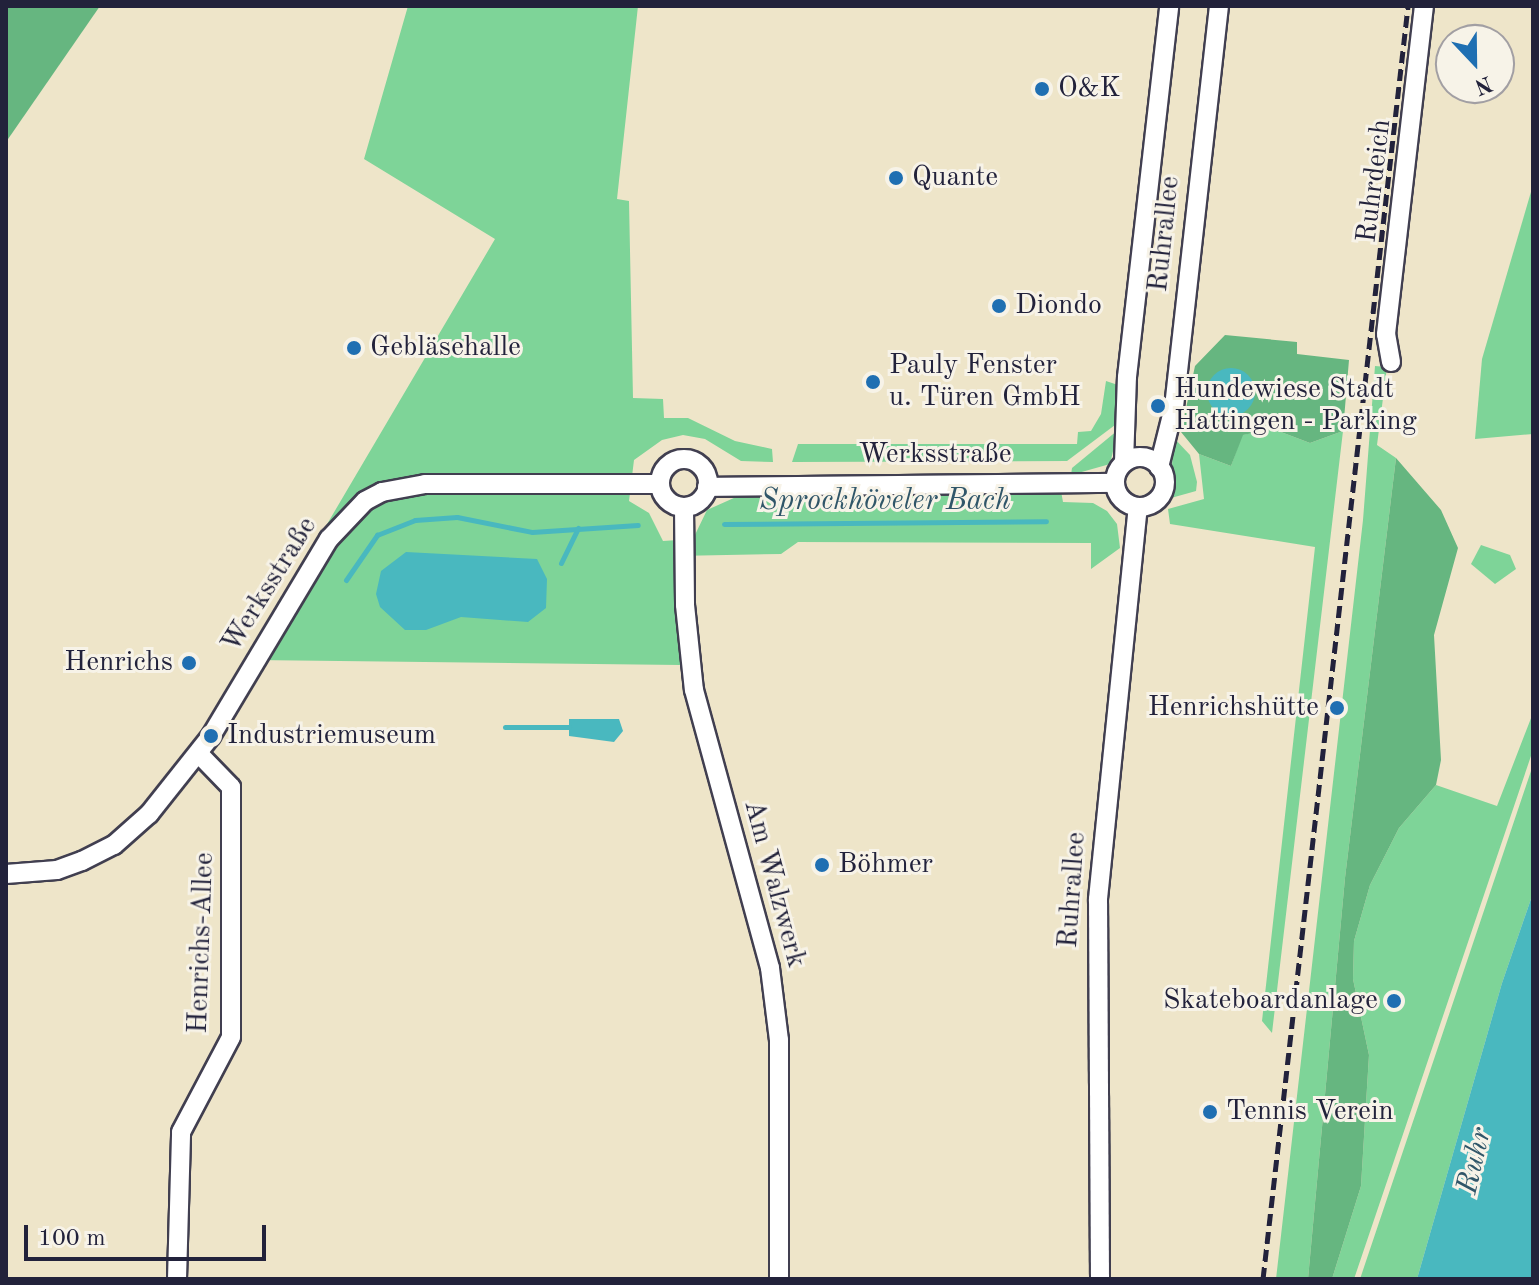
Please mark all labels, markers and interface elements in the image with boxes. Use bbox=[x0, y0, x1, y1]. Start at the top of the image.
north arrow bbox=[1435, 24, 1515, 104]
text: N bbox=[1471, 71, 1495, 98]
place label: O&K bbox=[1058, 72, 1121, 106]
marker: O&K bbox=[1033, 80, 1051, 98]
street label: Ruhrdeich bbox=[1351, 117, 1399, 245]
place label: Quante bbox=[912, 161, 998, 195]
marker: Quante bbox=[887, 169, 905, 187]
street label: Ruhrallee bbox=[1142, 174, 1188, 294]
place label: Diondo bbox=[1015, 289, 1102, 323]
marker: Diondo bbox=[990, 297, 1008, 315]
place label: Gebläsehalle bbox=[370, 331, 521, 365]
marker: Gebläsehalle bbox=[345, 339, 363, 357]
place label: Pauly Fenster u. Türen GmbH bbox=[889, 349, 1081, 415]
marker: Pauly Fenster u. Türen GmbH bbox=[864, 373, 882, 391]
place label: Hundewiese Stadt Hattingen - Parking bbox=[1174, 373, 1417, 439]
marker: Hundewiese Stadt Hattingen - Parking bbox=[1149, 397, 1167, 415]
street label: Werksstraße bbox=[858, 438, 1012, 472]
water label: Sprockhöveler Bach bbox=[759, 483, 1011, 519]
street label: Werksstraße bbox=[215, 511, 325, 659]
place label: Henrichs bbox=[64, 646, 173, 680]
marker: Henrichs bbox=[180, 654, 198, 672]
place label: Henrichshütte bbox=[1148, 691, 1319, 725]
marker: Henrichshütte bbox=[1326, 697, 1348, 719]
place label: Industriemuseum bbox=[227, 719, 436, 753]
marker: Industriemuseum bbox=[202, 727, 220, 745]
street label: Am Walzwerk bbox=[735, 797, 813, 971]
street label: Ruhrallee bbox=[1052, 831, 1094, 949]
place label: Böhmer bbox=[838, 848, 933, 882]
street label: Henrichs-Allee bbox=[182, 852, 222, 1034]
marker: Böhmer bbox=[813, 856, 831, 874]
place label: Skateboardanlage bbox=[1163, 984, 1378, 1018]
marker: Skateboardanlage bbox=[1385, 992, 1403, 1010]
place label: Tennis Verein bbox=[1226, 1095, 1394, 1129]
marker: Tennis Verein bbox=[1201, 1103, 1219, 1121]
water label: Ruhr bbox=[1450, 1124, 1500, 1198]
scale bar bbox=[28, 1209, 270, 1259]
text: 100 m bbox=[38, 1227, 106, 1251]

